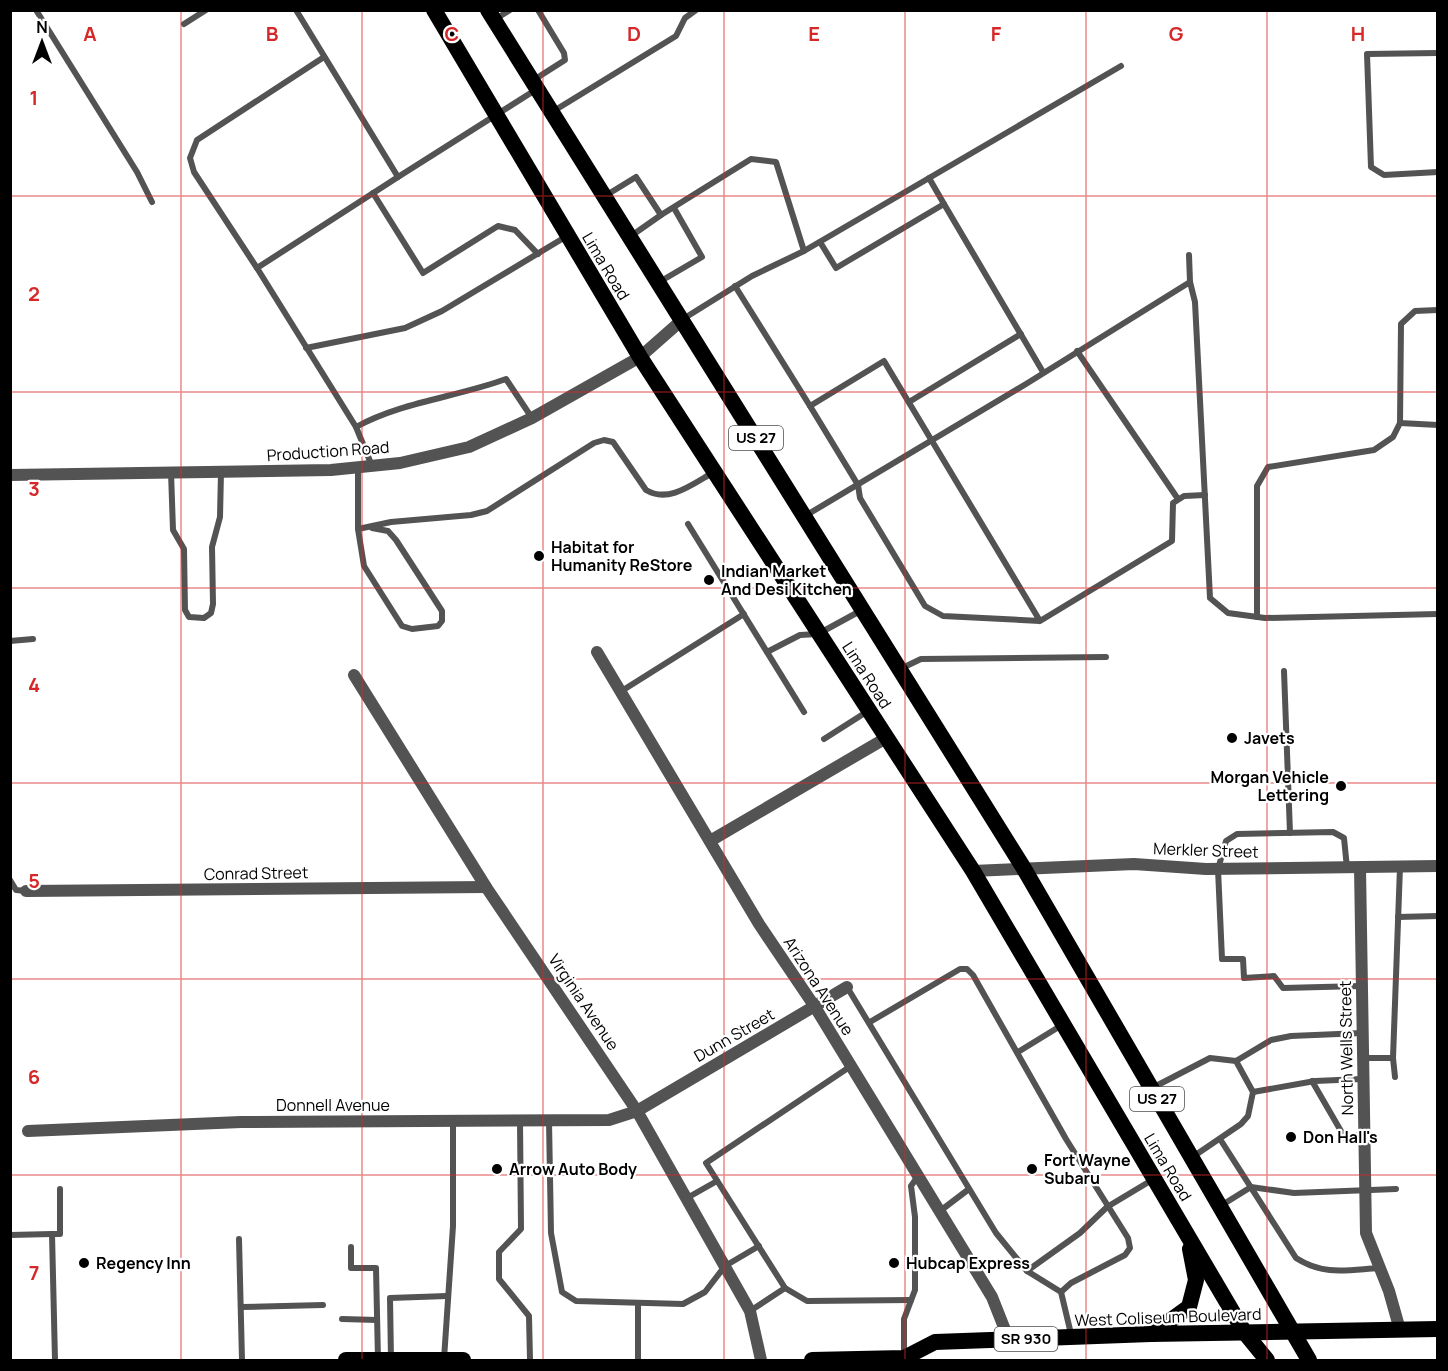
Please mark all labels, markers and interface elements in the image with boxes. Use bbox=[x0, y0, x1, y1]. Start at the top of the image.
north arrow bbox=[12, 12, 72, 72]
text: N bbox=[36, 16, 48, 38]
text: A bbox=[83, 20, 97, 47]
text: B bbox=[266, 20, 279, 47]
text: C bbox=[445, 20, 459, 47]
text: D bbox=[627, 20, 641, 47]
text: E bbox=[808, 20, 820, 47]
text: F bbox=[991, 20, 1002, 47]
text: G bbox=[1169, 20, 1184, 47]
text: H bbox=[1351, 20, 1365, 47]
text: 1 bbox=[30, 84, 38, 111]
street label: Lima Road bbox=[577, 228, 635, 304]
text: 2 bbox=[28, 280, 40, 307]
road number: US 27 bbox=[729, 426, 783, 450]
street label: Production Road bbox=[266, 436, 390, 466]
text: 3 bbox=[28, 475, 40, 502]
place label: Habitat for Humanity ReStore bbox=[551, 536, 693, 576]
marker: Habitat for Humanity ReStore bbox=[532, 549, 546, 563]
place label: Indian Market And Desi Kitchen bbox=[721, 560, 852, 600]
marker: Indian Market And Desi Kitchen bbox=[702, 573, 716, 587]
street label: Lima Road bbox=[837, 637, 897, 713]
text: 4 bbox=[28, 671, 40, 698]
place label: Javets bbox=[1244, 727, 1295, 749]
marker: Javets bbox=[1225, 731, 1239, 745]
place label: Morgan Vehicle Lettering bbox=[1211, 766, 1329, 806]
marker: Morgan Vehicle Lettering bbox=[1334, 779, 1348, 793]
street label: Merkler Street bbox=[1153, 837, 1259, 863]
street label: Conrad Street bbox=[204, 861, 308, 885]
text: 5 bbox=[28, 867, 40, 894]
street label: Arizona Avenue bbox=[779, 932, 859, 1040]
street label: Virginia Avenue bbox=[544, 949, 624, 1055]
street label: North Wells Street bbox=[1334, 980, 1358, 1116]
street label: Dunn Street bbox=[690, 1003, 778, 1067]
text: 6 bbox=[28, 1063, 40, 1090]
road number: US 27 bbox=[1130, 1087, 1184, 1111]
street label: Donnell Avenue bbox=[276, 1094, 390, 1116]
place label: Don Hall's bbox=[1303, 1126, 1378, 1148]
street label: Lima Road bbox=[1139, 1129, 1197, 1205]
marker: Don Hall's bbox=[1284, 1130, 1298, 1144]
place label: Fort Wayne Subaru bbox=[1044, 1149, 1131, 1189]
place label: Arrow Auto Body bbox=[509, 1158, 637, 1180]
marker: Arrow Auto Body bbox=[490, 1162, 504, 1176]
marker: Fort Wayne Subaru bbox=[1025, 1162, 1039, 1176]
place label: Regency Inn bbox=[96, 1252, 191, 1274]
place label: Hubcap Express bbox=[906, 1252, 1030, 1274]
marker: Regency Inn bbox=[77, 1256, 91, 1270]
marker: Hubcap Express bbox=[887, 1256, 901, 1270]
text: 7 bbox=[29, 1259, 39, 1286]
street label: West Coliseum Boulevard bbox=[1074, 1303, 1262, 1331]
road number: SR 930 bbox=[994, 1327, 1058, 1351]

